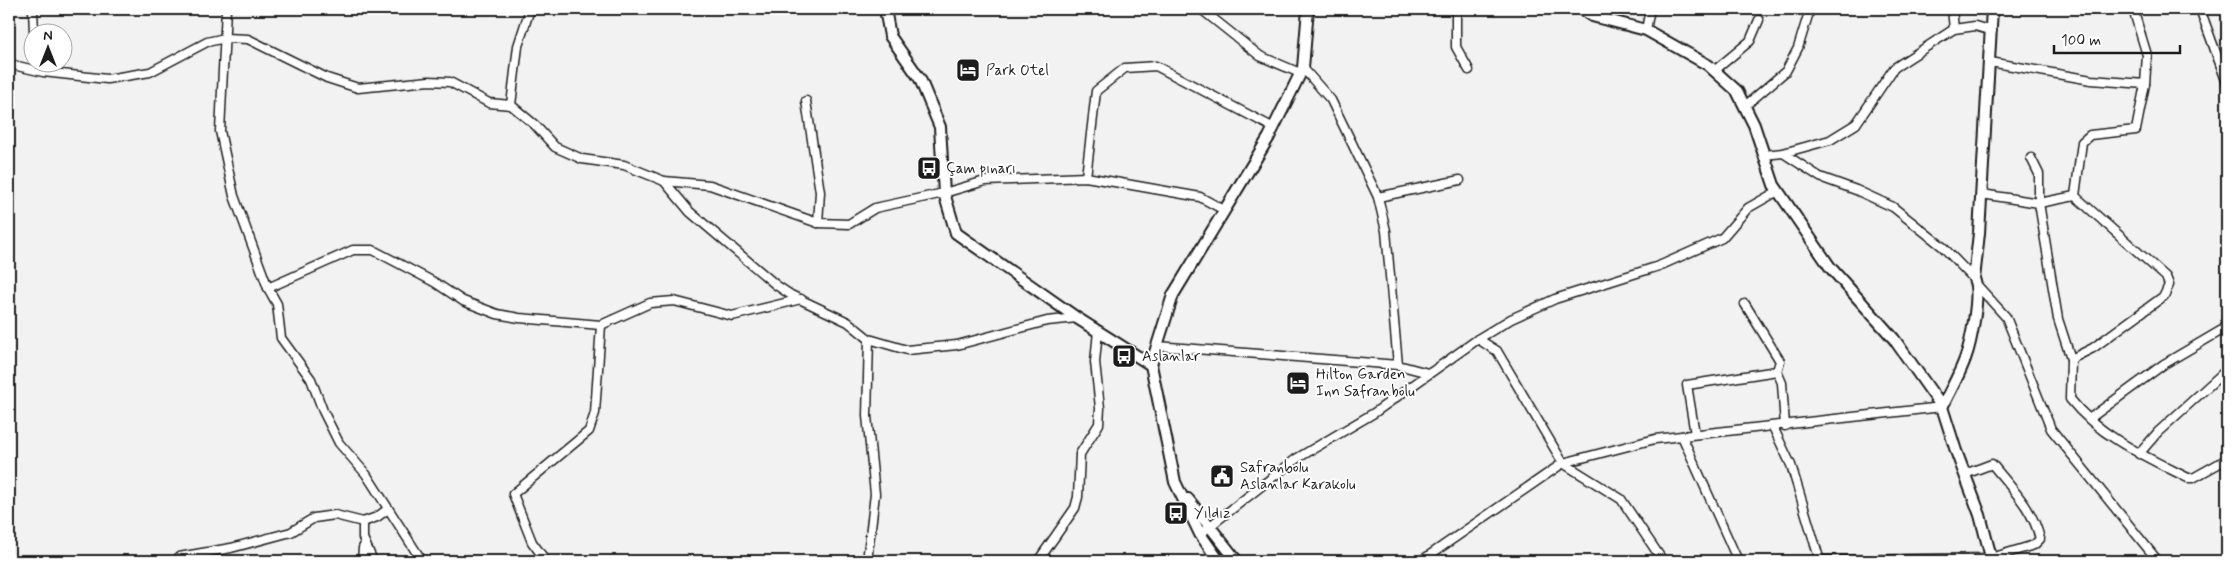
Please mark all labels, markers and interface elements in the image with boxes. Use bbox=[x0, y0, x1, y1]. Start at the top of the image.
north arrow bbox=[22, 22, 72, 72]
scale bar bbox=[2054, 22, 2180, 54]
text: N bbox=[43, 27, 53, 45]
text: 100 m bbox=[2061, 31, 2101, 51]
hotel icon: Park Otel bbox=[955, 57, 981, 83]
place label: Park Otel bbox=[986, 61, 1049, 81]
bus stop icon: Çam pınarı bbox=[916, 155, 942, 181]
place label: Çam pınarı bbox=[946, 159, 1016, 179]
bus stop icon: Aslanlar bbox=[1111, 343, 1137, 369]
place label: Aslanlar bbox=[1142, 347, 1201, 367]
place label: Hilton Garden Inn Safranbolu bbox=[1316, 365, 1415, 402]
hotel icon: Hilton Garden Inn Safranbolu bbox=[1285, 370, 1311, 396]
place label: Safranbolu Aslanlar Karakolu bbox=[1240, 458, 1356, 495]
public building icon: Safranbolu Aslanlar Karakolu bbox=[1209, 463, 1235, 489]
bus stop icon: Yıldız bbox=[1163, 500, 1189, 526]
place label: Yıldız bbox=[1194, 504, 1231, 524]

